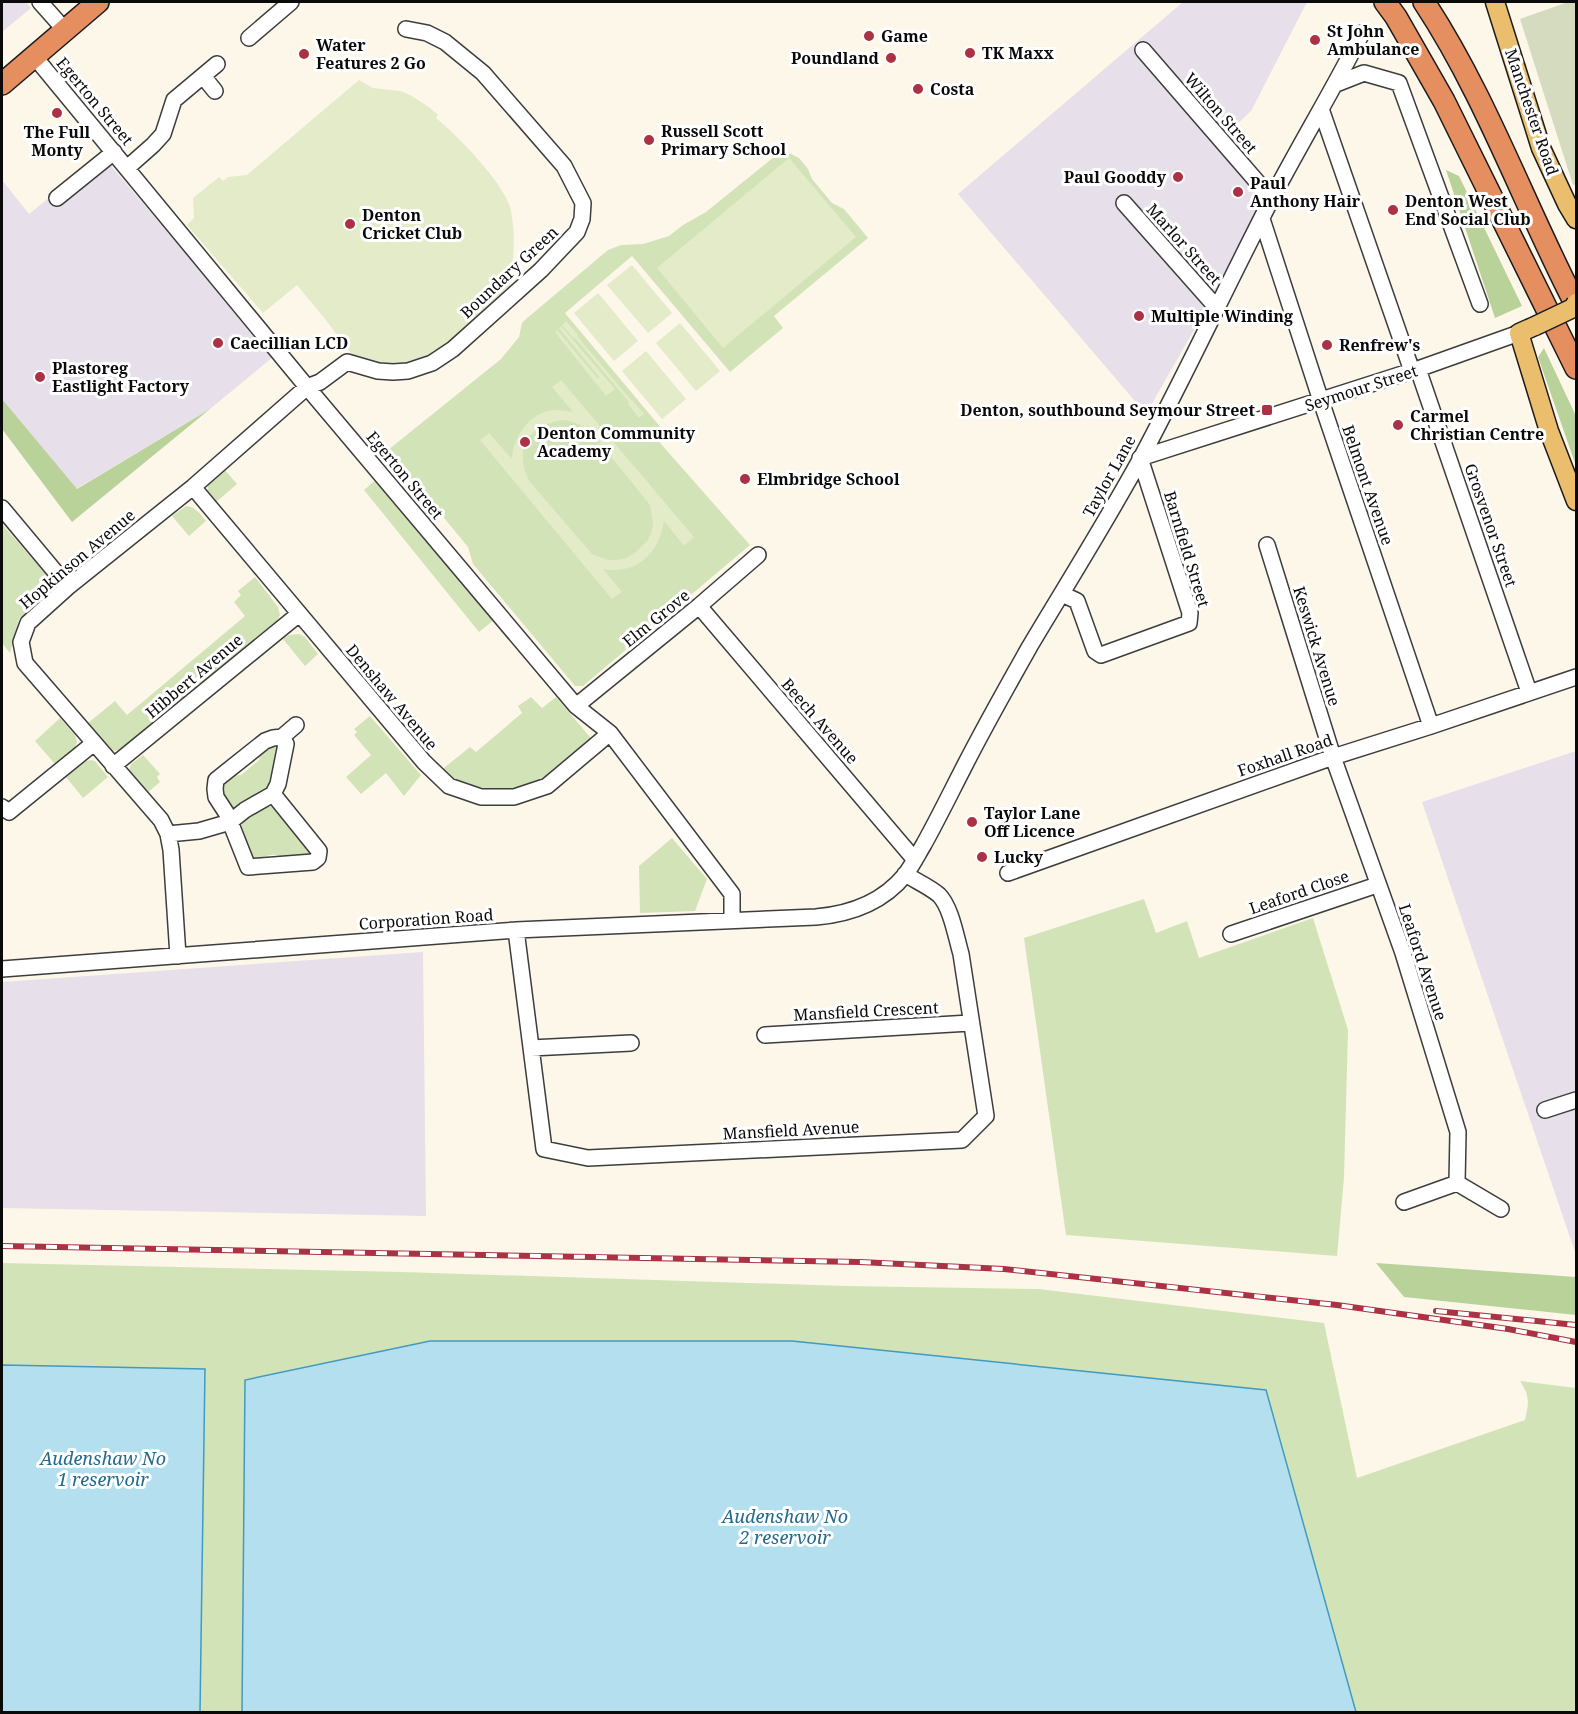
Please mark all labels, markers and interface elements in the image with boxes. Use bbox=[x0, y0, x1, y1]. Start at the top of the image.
place label: St John Ambulance bbox=[1327, 20, 1419, 60]
place label: Game bbox=[881, 25, 928, 47]
marker: Game bbox=[862, 29, 876, 43]
marker: St John Ambulance bbox=[1308, 33, 1322, 47]
place label: Water Features 2 Go bbox=[316, 34, 426, 74]
place label: TK Maxx bbox=[982, 42, 1055, 64]
marker: TK Maxx bbox=[963, 46, 977, 60]
street label: Manchester Road bbox=[1500, 46, 1564, 178]
marker: Water Features 2 Go bbox=[297, 47, 311, 61]
place label: Poundland bbox=[791, 47, 880, 69]
marker: Poundland bbox=[884, 51, 898, 65]
street label: Egerton Street bbox=[52, 52, 139, 150]
street label: Wilton Street bbox=[1180, 68, 1263, 159]
place label: Costa bbox=[930, 78, 975, 100]
marker: Costa bbox=[911, 82, 925, 96]
marker: The Full Monty bbox=[50, 106, 64, 120]
place label: Russell Scott Primary School bbox=[661, 120, 786, 160]
place label: The Full Monty bbox=[24, 121, 91, 161]
marker: Russell Scott Primary School bbox=[642, 133, 656, 147]
place label: Paul Gooddy bbox=[1064, 166, 1167, 188]
marker: Paul Gooddy bbox=[1171, 170, 1185, 184]
place label: Paul Anthony Hair bbox=[1250, 172, 1361, 212]
marker: Paul Anthony Hair bbox=[1231, 185, 1245, 199]
place label: Denton West End Social Club bbox=[1405, 190, 1531, 230]
street label: Marlor Street bbox=[1142, 199, 1227, 290]
marker: Denton West End Social Club bbox=[1386, 203, 1400, 217]
place label: Denton Cricket Club bbox=[362, 204, 462, 244]
marker: Denton Cricket Club bbox=[343, 217, 357, 231]
street label: Boundary Green bbox=[455, 221, 563, 323]
place label: Multiple Winding bbox=[1151, 305, 1293, 327]
marker: Multiple Winding bbox=[1132, 309, 1146, 323]
place label: Caecillian LCD bbox=[230, 332, 348, 354]
place label: Renfrew's bbox=[1339, 334, 1421, 356]
marker: Caecillian LCD bbox=[211, 336, 225, 350]
marker: Renfrew's bbox=[1320, 338, 1334, 352]
place label: Plastoreg Eastlight Factory bbox=[52, 357, 190, 397]
street label: Seymour Street bbox=[1302, 359, 1420, 417]
marker: Plastoreg Eastlight Factory bbox=[33, 370, 47, 384]
place label: Denton, southbound Seymour Street bbox=[960, 399, 1256, 421]
marker: Denton, southbound Seymour Street bbox=[1260, 403, 1274, 417]
place label: Carmel Christian Centre bbox=[1410, 405, 1544, 445]
marker: Carmel Christian Centre bbox=[1391, 418, 1405, 432]
place label: Denton Community Academy bbox=[537, 422, 696, 462]
street label: Belmont Avenue bbox=[1337, 422, 1399, 548]
street label: Egerton Street bbox=[362, 426, 449, 524]
street label: Taylor Lane bbox=[1077, 431, 1141, 521]
marker: Denton Community Academy bbox=[518, 435, 532, 449]
street label: Grosvenor Street bbox=[1460, 460, 1523, 590]
place label: Elmbridge School bbox=[757, 468, 900, 490]
marker: Elmbridge School bbox=[738, 472, 752, 486]
street label: Barnfield Street bbox=[1159, 488, 1215, 610]
street label: Hopkinson Avenue bbox=[15, 504, 139, 614]
street label: Keswick Avenue bbox=[1288, 583, 1346, 709]
street label: Elm Grove bbox=[618, 584, 694, 652]
street label: Hibbert Avenue bbox=[141, 629, 247, 723]
street label: Denshaw Avenue bbox=[341, 639, 443, 755]
street label: Beech Avenue bbox=[777, 673, 863, 769]
street label: Foxhall Road bbox=[1235, 728, 1336, 782]
place label: Taylor Lane Off Licence bbox=[984, 802, 1080, 842]
marker: Taylor Lane Off Licence bbox=[965, 815, 979, 829]
place label: Lucky bbox=[994, 846, 1044, 868]
marker: Lucky bbox=[975, 850, 989, 864]
street label: Leaford Close bbox=[1246, 865, 1352, 919]
street label: Leaford Avenue bbox=[1394, 901, 1452, 1023]
street label: Corporation Road bbox=[358, 903, 494, 935]
street label: Mansfield Crescent bbox=[793, 996, 939, 1026]
street label: Mansfield Avenue bbox=[722, 1115, 860, 1145]
water label: Audenshaw No 1 reservoir bbox=[38, 1446, 166, 1491]
water label: Audenshaw No 2 reservoir bbox=[720, 1504, 848, 1549]

